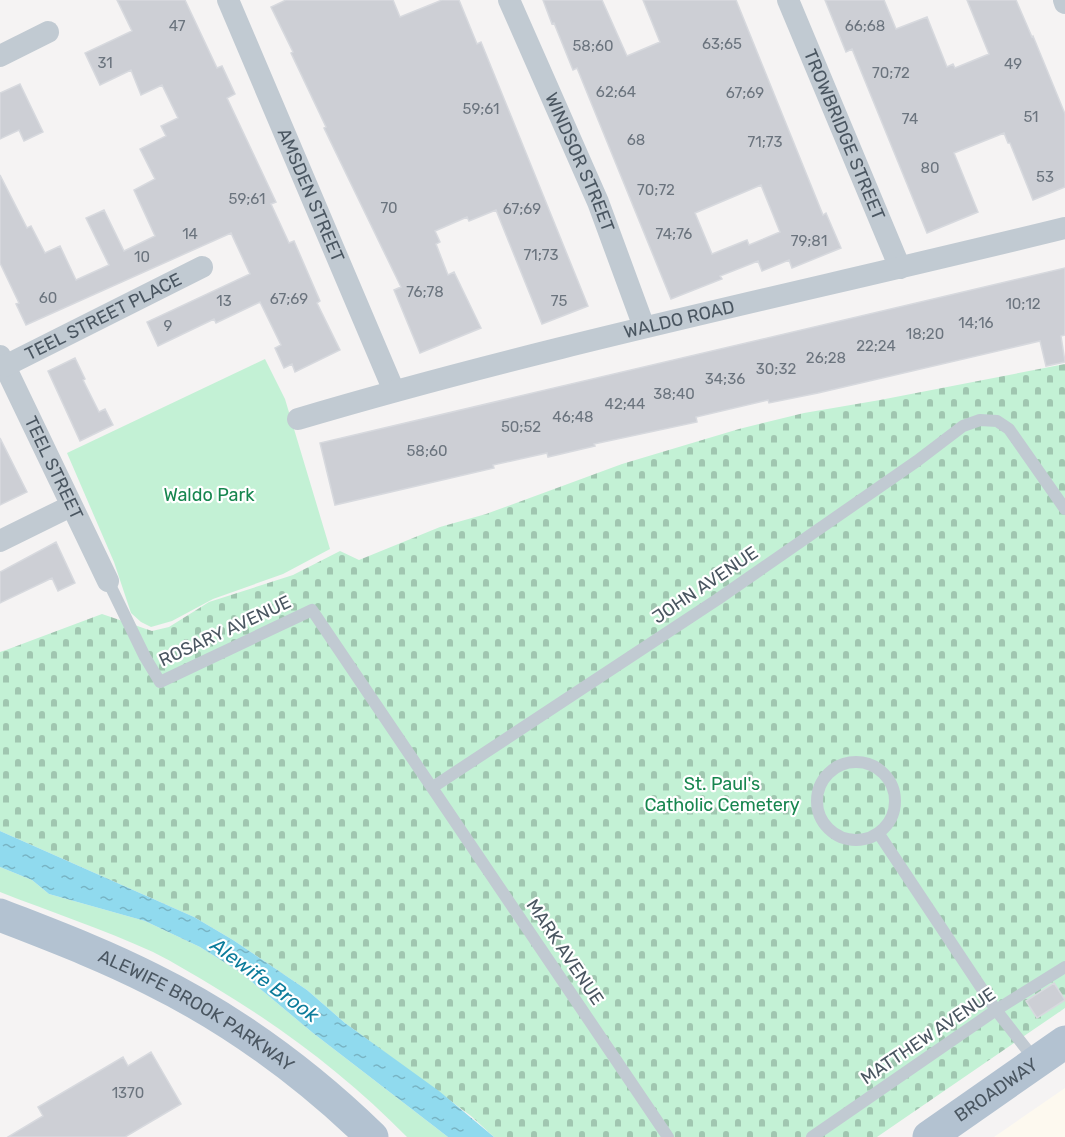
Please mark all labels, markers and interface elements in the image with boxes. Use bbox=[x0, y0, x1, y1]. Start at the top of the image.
house number: 47 bbox=[169, 17, 186, 35]
house number: 66;68 bbox=[845, 17, 885, 35]
house number: 63;65 bbox=[702, 35, 742, 53]
house number: 58;60 bbox=[572, 37, 614, 55]
street label: TROWBRIDGE STREET bbox=[799, 46, 890, 223]
house number: 31 bbox=[97, 54, 113, 72]
house number: 49 bbox=[1004, 55, 1022, 73]
house number: 70;72 bbox=[872, 64, 910, 82]
house number: 62;64 bbox=[596, 83, 636, 101]
house number: 67;69 bbox=[726, 84, 764, 102]
street label: WINDSOR STREET bbox=[540, 89, 619, 235]
house number: 59;61 bbox=[463, 100, 499, 118]
house number: 51 bbox=[1023, 108, 1039, 126]
house number: 74 bbox=[902, 110, 918, 128]
street label: AMSDEN STREET bbox=[273, 125, 349, 265]
house number: 68 bbox=[627, 131, 645, 149]
house number: 71;73 bbox=[748, 133, 782, 151]
house number: 80 bbox=[920, 159, 940, 177]
house number: 53 bbox=[1036, 168, 1054, 186]
house number: 70;72 bbox=[637, 181, 675, 199]
house number: 59;61 bbox=[229, 190, 265, 208]
house number: 70 bbox=[380, 199, 398, 217]
house number: 67;69 bbox=[503, 200, 541, 218]
house number: 14 bbox=[182, 225, 198, 243]
house number: 74;76 bbox=[656, 225, 692, 243]
house number: 79;81 bbox=[791, 232, 827, 250]
house number: 71;73 bbox=[524, 246, 558, 264]
house number: 10 bbox=[134, 248, 150, 266]
street label: TEEL STREET PLACE bbox=[21, 268, 185, 365]
house number: 76;78 bbox=[406, 283, 444, 301]
house number: 60 bbox=[39, 289, 57, 307]
house number: 67;69 bbox=[270, 290, 308, 308]
house number: 13 bbox=[216, 292, 232, 310]
house number: 75 bbox=[551, 292, 567, 310]
house number: 10;12 bbox=[1005, 295, 1041, 313]
street label: WALDO ROAD bbox=[621, 296, 737, 343]
house number: 14;16 bbox=[958, 314, 994, 332]
house number: 9 bbox=[164, 317, 173, 335]
house number: 18;20 bbox=[906, 325, 944, 343]
house number: 22;24 bbox=[856, 337, 896, 355]
house number: 26;28 bbox=[806, 349, 846, 367]
house number: 30;32 bbox=[756, 360, 796, 378]
house number: 34;36 bbox=[705, 370, 745, 388]
house number: 38;40 bbox=[653, 385, 695, 403]
house number: 42;44 bbox=[605, 395, 645, 413]
house number: 46;48 bbox=[552, 408, 594, 426]
street label: TEEL STREET bbox=[20, 413, 88, 523]
house number: 50;52 bbox=[501, 418, 541, 436]
house number: 58;60 bbox=[406, 442, 448, 460]
park label: Waldo Park bbox=[163, 484, 255, 506]
street label: JOHN AVENUE bbox=[648, 542, 762, 628]
street label: ROSARY AVENUE bbox=[155, 591, 295, 671]
park label: St. Paul's Catholic Cemetery bbox=[644, 773, 800, 816]
street label: MARK AVENUE bbox=[522, 895, 608, 1009]
water label: Alewife Brook bbox=[205, 932, 324, 1028]
street label: ALEWIFE BROOK PARKWAY bbox=[95, 945, 299, 1077]
street label: MATTHEW AVENUE bbox=[857, 983, 999, 1089]
street label: BROADWAY bbox=[950, 1053, 1042, 1127]
house number: 1370 bbox=[112, 1084, 144, 1102]

